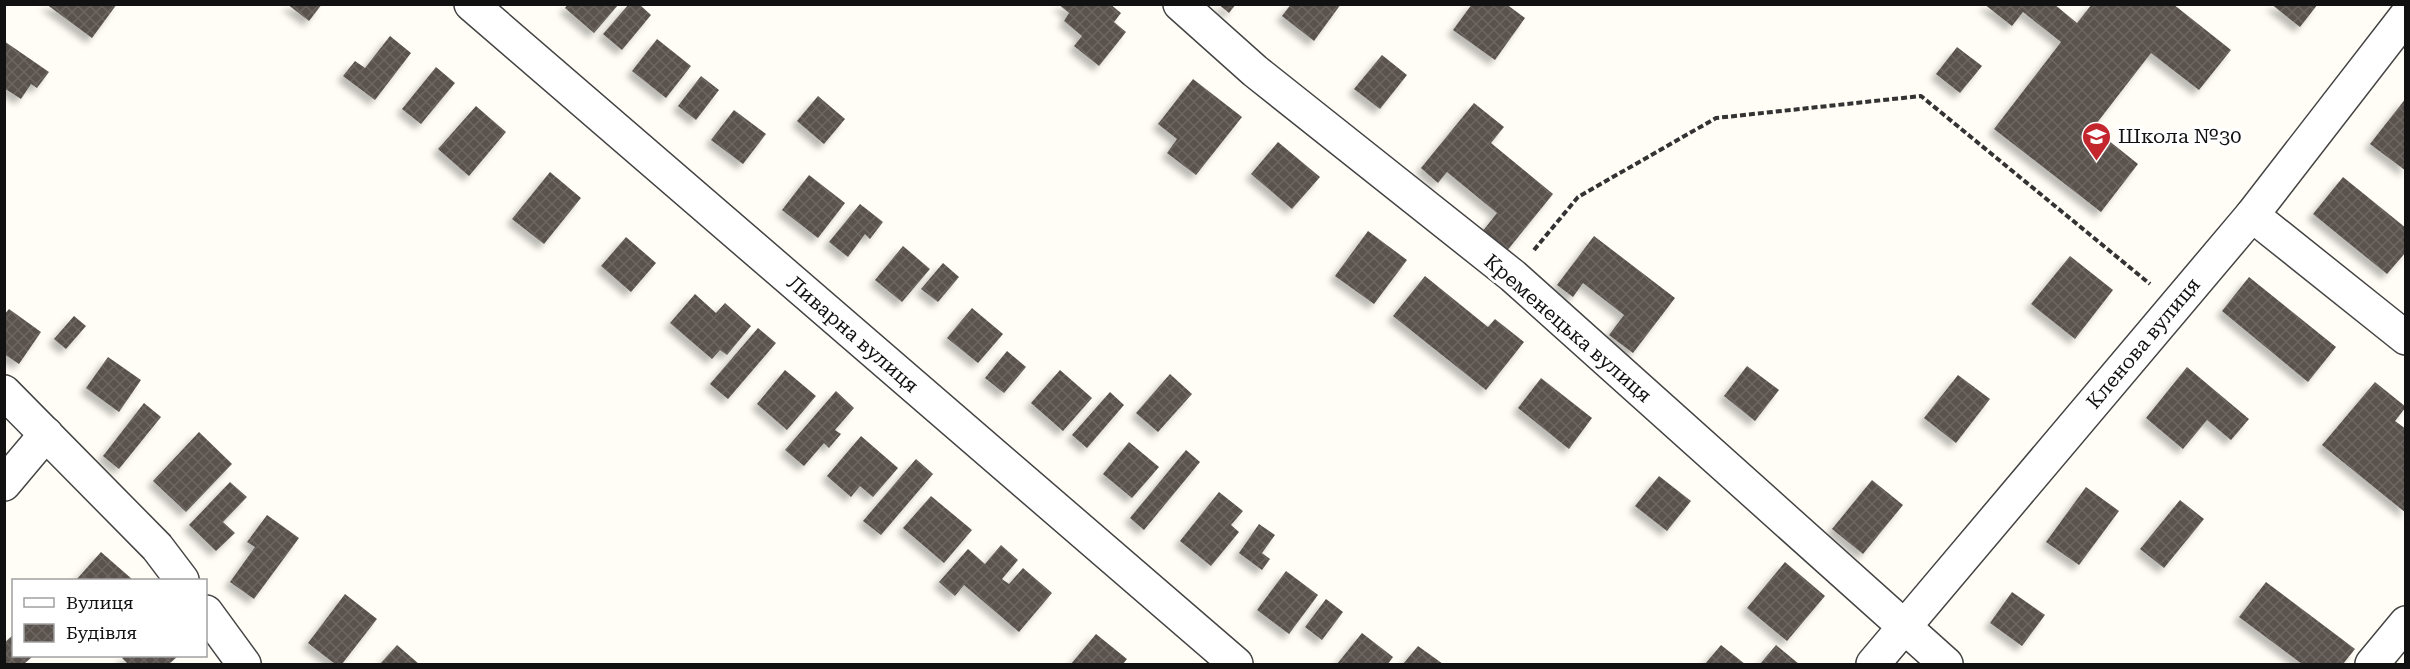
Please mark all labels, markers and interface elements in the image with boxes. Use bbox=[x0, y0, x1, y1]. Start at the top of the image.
school or university icon: Школа №30 bbox=[2081, 120, 2113, 162]
place label: Школа №30 bbox=[2118, 124, 2241, 148]
street label: Кременецька вулиця bbox=[1479, 249, 1657, 407]
street label: Ливарна вулиця bbox=[782, 270, 924, 398]
street label: Кленова вулиця bbox=[2081, 273, 2205, 413]
legend bbox=[12, 579, 207, 657]
text: Вулиця bbox=[66, 592, 133, 613]
text: Будівля bbox=[66, 622, 137, 643]

